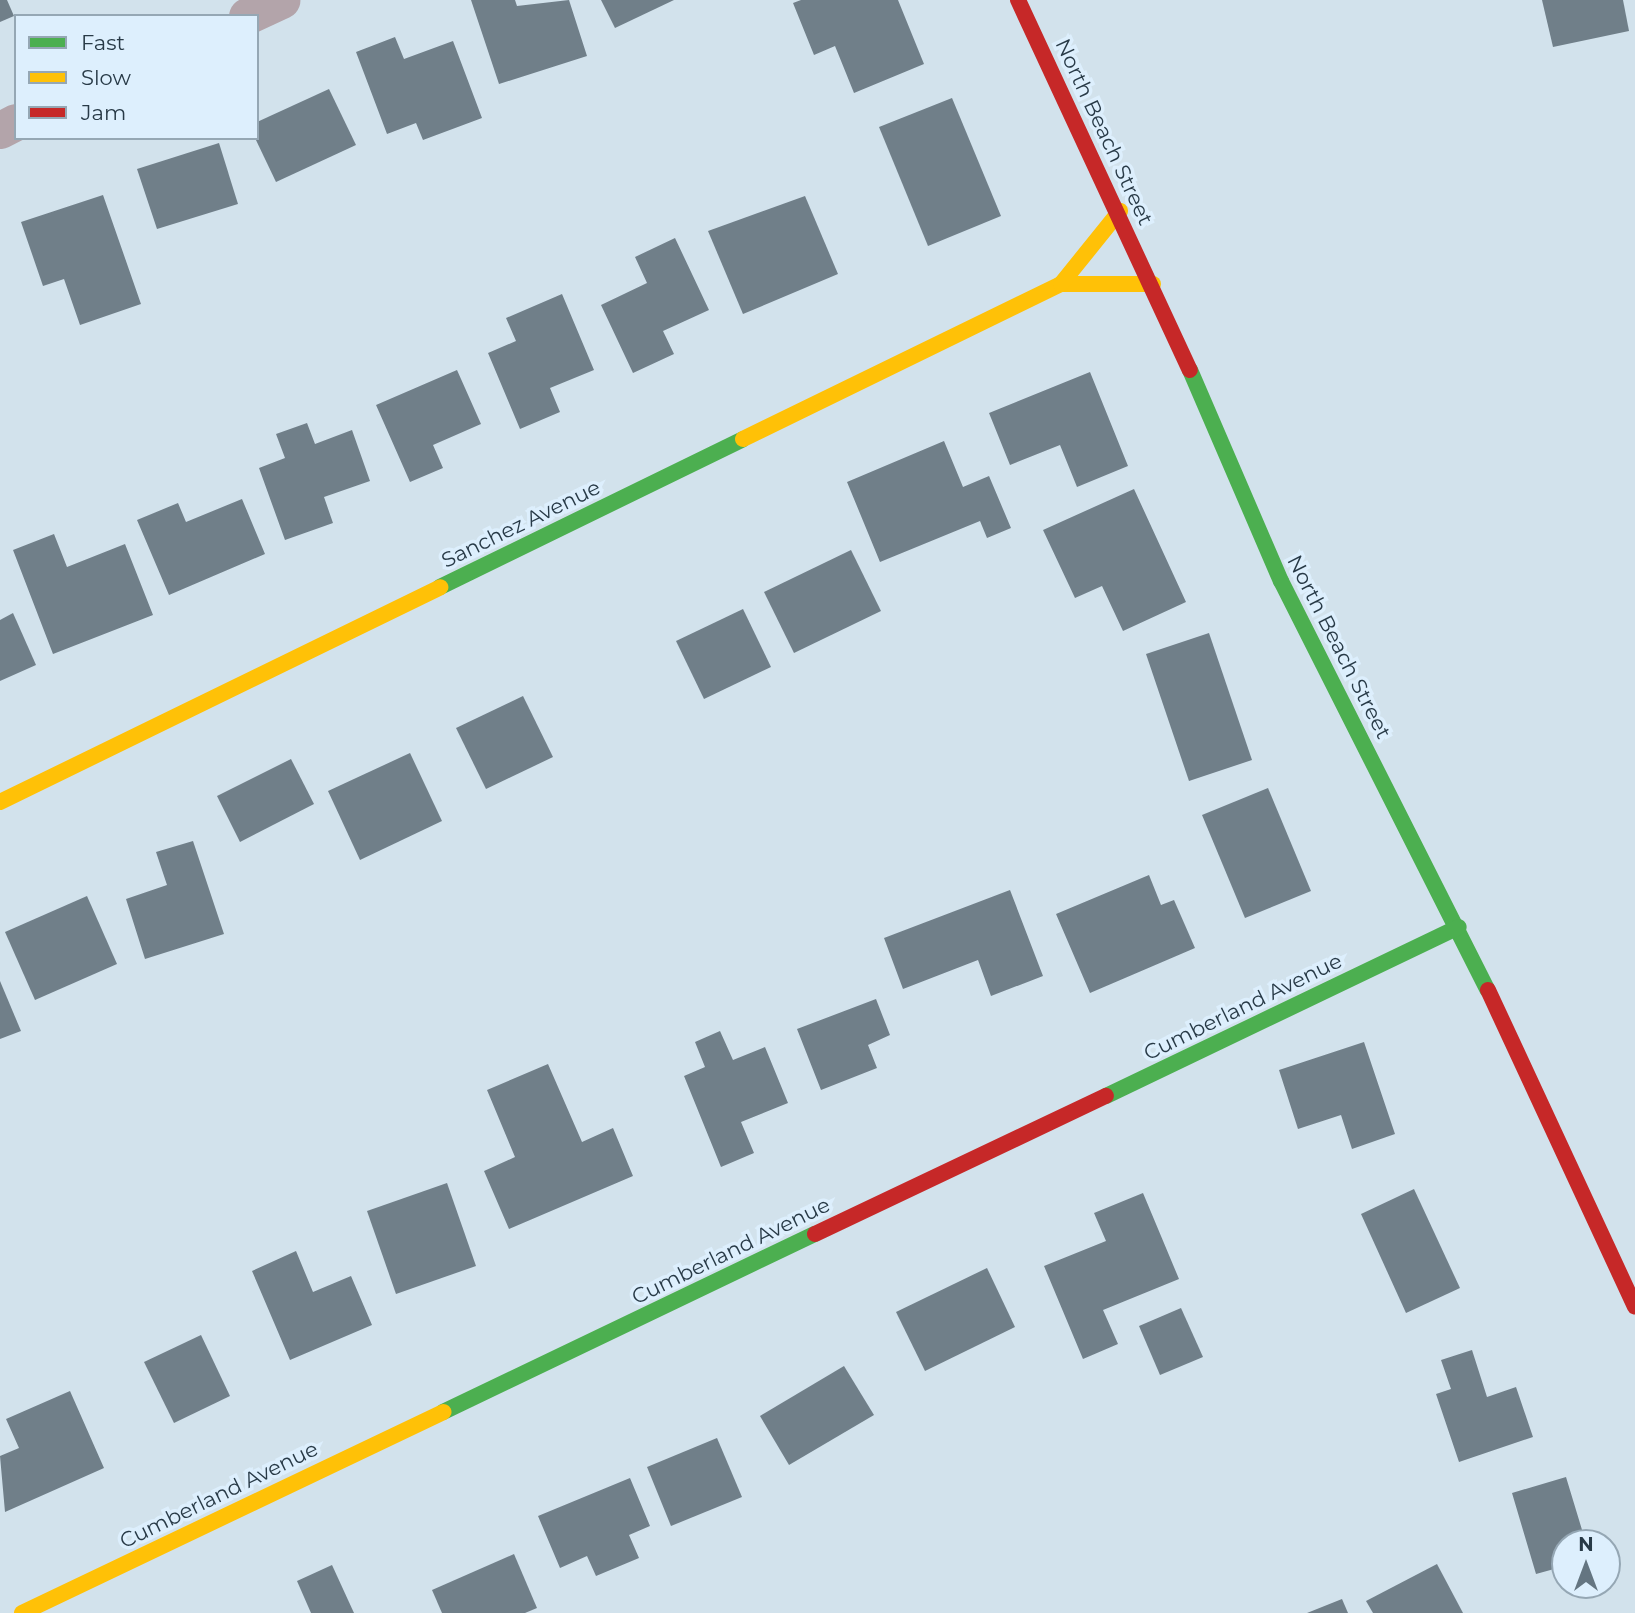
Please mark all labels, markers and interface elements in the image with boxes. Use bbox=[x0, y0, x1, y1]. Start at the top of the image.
legend bbox=[14, 14, 259, 140]
text: Fast bbox=[81, 30, 125, 55]
street label: North Beach Street bbox=[1050, 35, 1158, 229]
text: Slow bbox=[81, 65, 131, 90]
text: Jam bbox=[81, 100, 126, 125]
street label: Sanchez Avenue bbox=[438, 475, 604, 573]
street label: North Beach Street bbox=[1282, 551, 1396, 743]
street label: Cumberland Avenue bbox=[1140, 948, 1346, 1066]
street label: Cumberland Avenue bbox=[628, 1192, 834, 1310]
street label: Cumberland Avenue bbox=[116, 1436, 322, 1554]
north arrow bbox=[1551, 1529, 1621, 1599]
text: N bbox=[1578, 1533, 1594, 1556]

